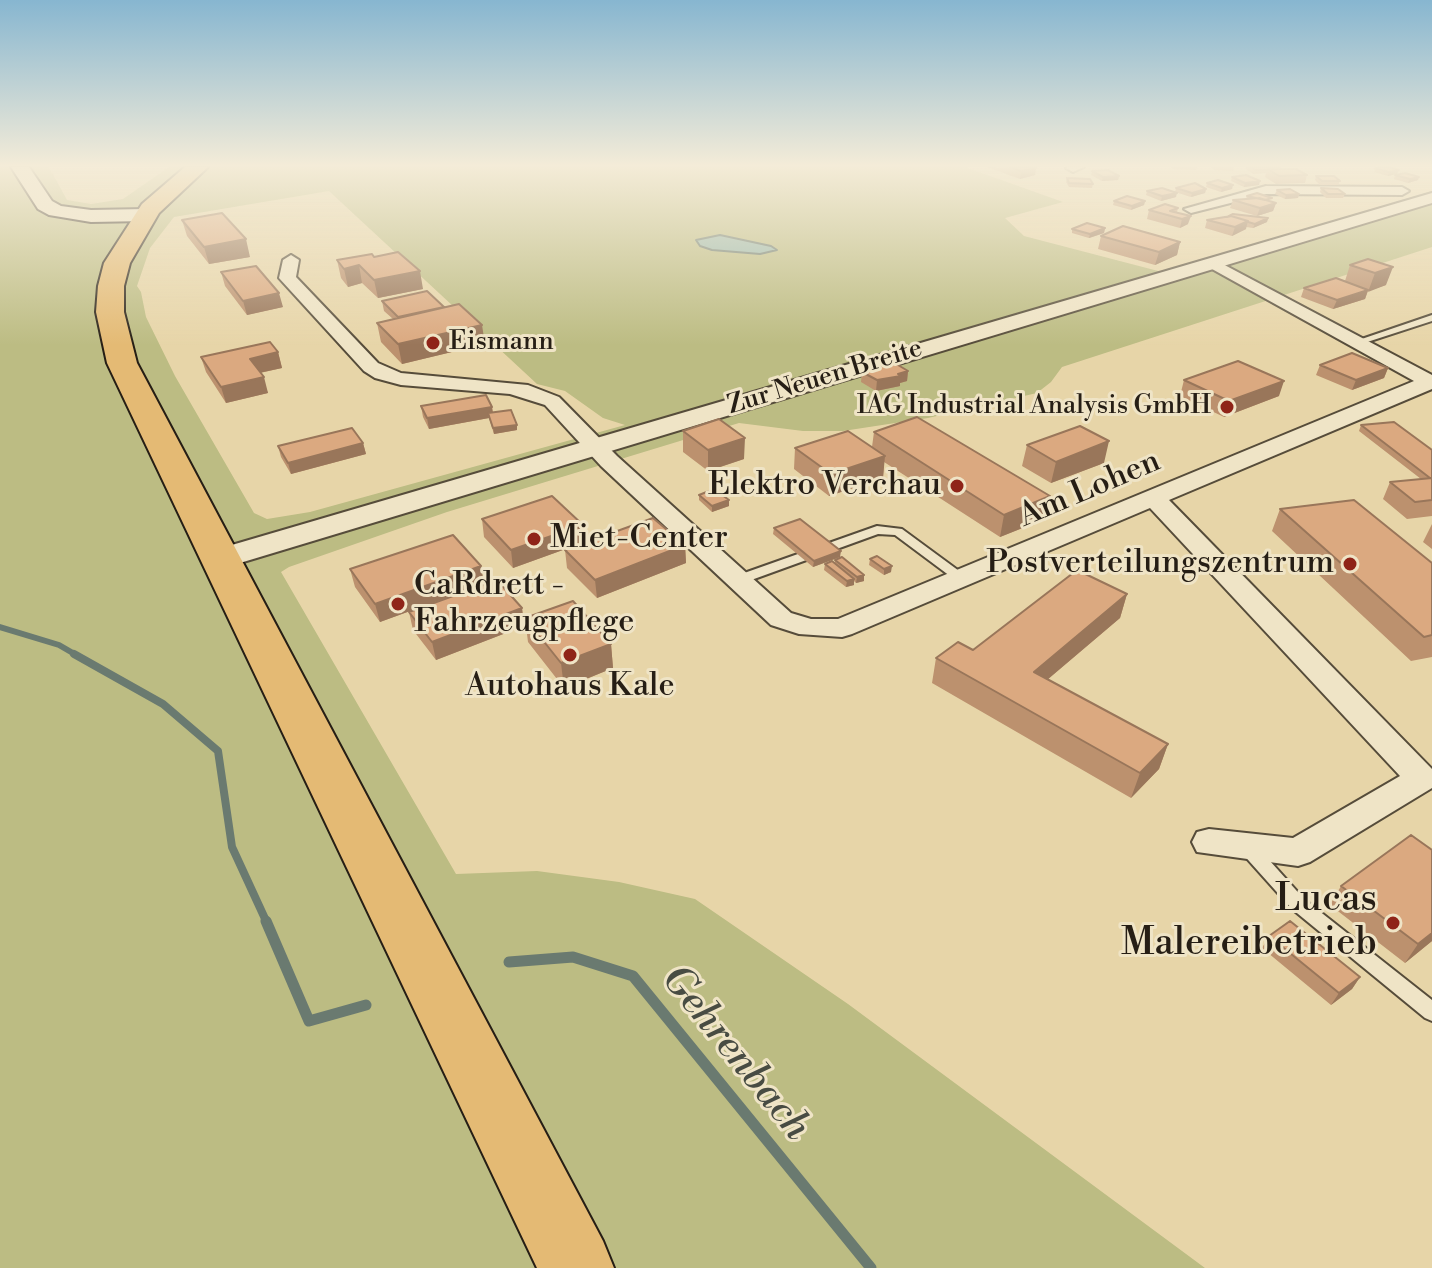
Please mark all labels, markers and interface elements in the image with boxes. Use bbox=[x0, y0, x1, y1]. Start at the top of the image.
place label: Eismann bbox=[449, 327, 554, 359]
marker: Eismann bbox=[424, 334, 442, 352]
street label: Zur Neuen Breite bbox=[724, 334, 926, 422]
place label: IAG Industrial Analysis GmbH bbox=[857, 391, 1211, 423]
marker: IAG Industrial Analysis GmbH bbox=[1218, 398, 1236, 416]
street label: Am Lohen bbox=[1013, 443, 1167, 537]
place label: Elektro Verchau bbox=[708, 467, 941, 505]
marker: Elektro Verchau bbox=[948, 477, 966, 495]
place label: Miet-Center bbox=[550, 520, 728, 558]
marker: Miet-Center bbox=[525, 530, 543, 548]
place label: Postverteilungszentrum bbox=[986, 545, 1334, 583]
marker: Postverteilungszentrum bbox=[1341, 555, 1359, 573]
place label: CaRdrett - Fahrzeugpflege bbox=[414, 567, 634, 642]
marker: CaRdrett - Fahrzeugpflege bbox=[389, 595, 407, 613]
marker: Autohaus Kale bbox=[561, 646, 579, 664]
place label: Autohaus Kale bbox=[465, 668, 675, 706]
place label: Lucas Malereibetrieb bbox=[1121, 878, 1377, 968]
marker: Lucas Malereibetrieb bbox=[1384, 914, 1402, 932]
water label: Gehrenbach bbox=[649, 957, 819, 1151]

